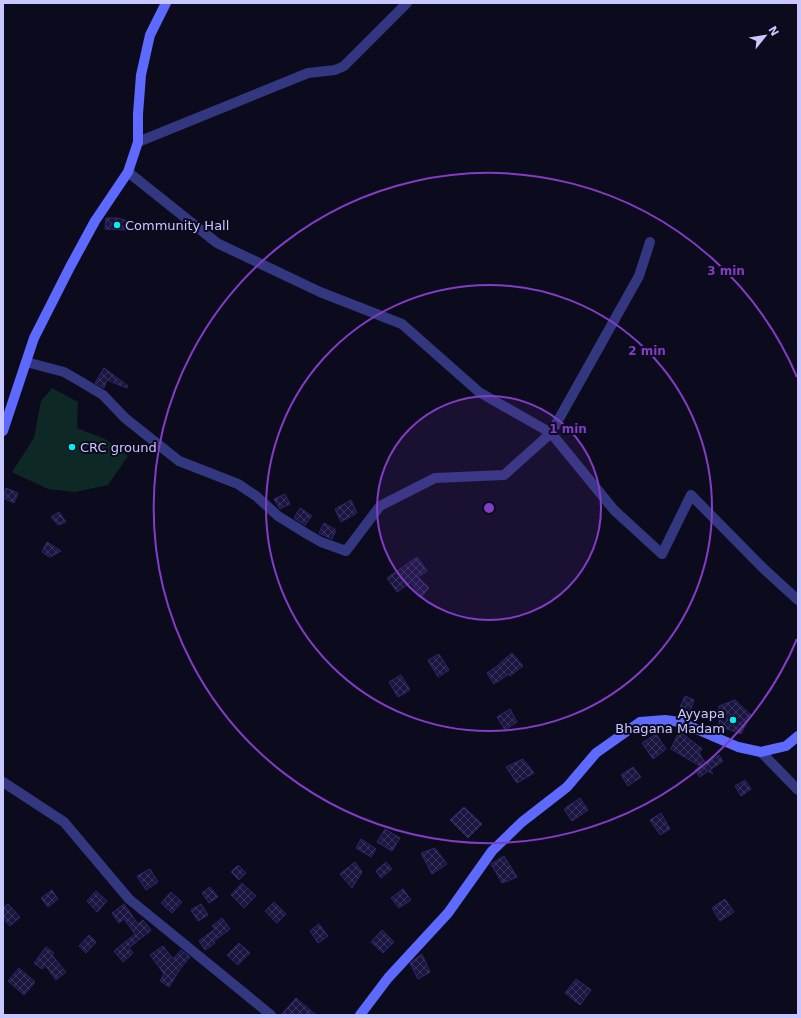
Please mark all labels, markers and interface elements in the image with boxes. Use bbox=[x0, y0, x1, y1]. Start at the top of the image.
north arrow bbox=[745, 16, 785, 56]
text: N bbox=[765, 24, 781, 38]
place label: Community Hall bbox=[125, 218, 229, 233]
marker: Community Hall bbox=[112, 220, 122, 230]
text: 3 min bbox=[707, 264, 745, 278]
text: 2 min bbox=[628, 344, 666, 358]
text: 1 min bbox=[549, 422, 587, 436]
place label: CRC ground bbox=[80, 440, 157, 455]
marker: CRC ground bbox=[67, 442, 77, 452]
centre of rings bbox=[482, 501, 496, 515]
place label: Ayyapa Bhagana Madam bbox=[615, 706, 725, 736]
marker: Ayyapa Bhagana Madam bbox=[728, 715, 738, 725]

